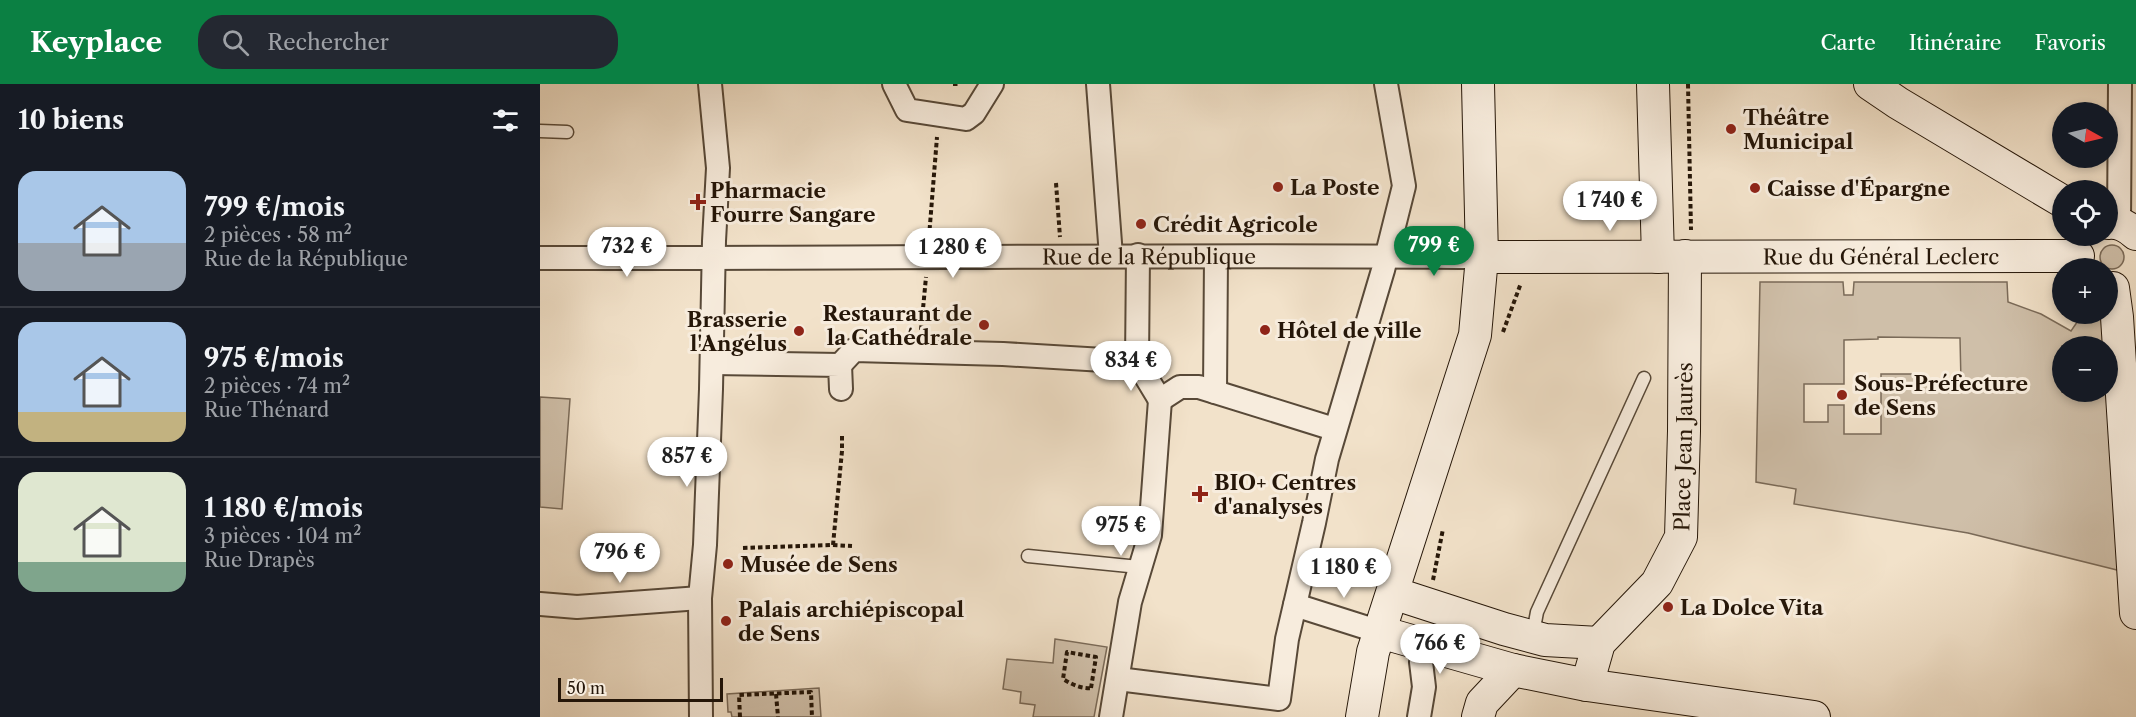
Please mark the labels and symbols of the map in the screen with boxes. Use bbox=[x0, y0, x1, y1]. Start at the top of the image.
north arrow bbox=[2052, 102, 2118, 168]
place label: Théâtre Municipal bbox=[1743, 105, 1853, 154]
marker: Théâtre Municipal bbox=[1724, 122, 1738, 136]
place label: La Poste bbox=[1290, 175, 1380, 200]
place label: Caisse d'Épargne bbox=[1767, 176, 1950, 201]
place label: Pharmacie Fourre Sangare bbox=[710, 178, 875, 227]
marker: La Poste bbox=[1271, 180, 1285, 194]
pin: 1 740 € bbox=[1555, 181, 1665, 232]
marker: Caisse d'Épargne bbox=[1748, 181, 1762, 195]
marker: Pharmacie Fourre Sangare bbox=[691, 195, 705, 209]
place label: Crédit Agricole bbox=[1153, 212, 1318, 237]
marker: Crédit Agricole bbox=[1134, 217, 1148, 231]
pin: 799 € bbox=[1392, 226, 1476, 277]
pin: 732 € bbox=[585, 227, 669, 278]
pin: 1 280 € bbox=[898, 228, 1008, 279]
street label: Rue de la République bbox=[1042, 244, 1256, 269]
street label: Rue du Général Leclerc bbox=[1763, 244, 1999, 269]
place label: Restaurant de la Cathédrale bbox=[822, 301, 972, 350]
place label: Brasserie l'Angélus bbox=[687, 307, 787, 356]
marker: Restaurant de la Cathédrale bbox=[977, 318, 991, 332]
place label: Hôtel de ville bbox=[1277, 318, 1422, 343]
marker: Hôtel de ville bbox=[1258, 323, 1272, 337]
marker: Brasserie l'Angélus bbox=[792, 324, 806, 338]
pin: 834 € bbox=[1089, 341, 1173, 392]
street label: Place Jean Jaurès bbox=[1669, 362, 1697, 532]
place label: Sous-Préfecture de Sens bbox=[1854, 371, 2028, 420]
marker: Sous-Préfecture de Sens bbox=[1835, 388, 1849, 402]
pin: 857 € bbox=[645, 437, 729, 488]
place label: BIO+ Centres d'analyses bbox=[1214, 470, 1356, 519]
marker: BIO+ Centres d'analyses bbox=[1191, 485, 1209, 503]
pin: 975 € bbox=[1079, 506, 1163, 557]
pin: 796 € bbox=[578, 533, 662, 584]
pin: 1 180 € bbox=[1289, 548, 1399, 599]
place label: Musée de Sens bbox=[740, 552, 898, 577]
marker: Musée de Sens bbox=[721, 557, 735, 571]
place label: La Dolce Vita bbox=[1680, 595, 1824, 620]
place label: Palais archiépiscopal de Sens bbox=[738, 597, 964, 646]
marker: La Dolce Vita bbox=[1661, 600, 1675, 614]
marker: Palais archiépiscopal de Sens bbox=[719, 614, 733, 628]
pin: 766 € bbox=[1398, 624, 1482, 675]
scale bar bbox=[558, 675, 723, 702]

